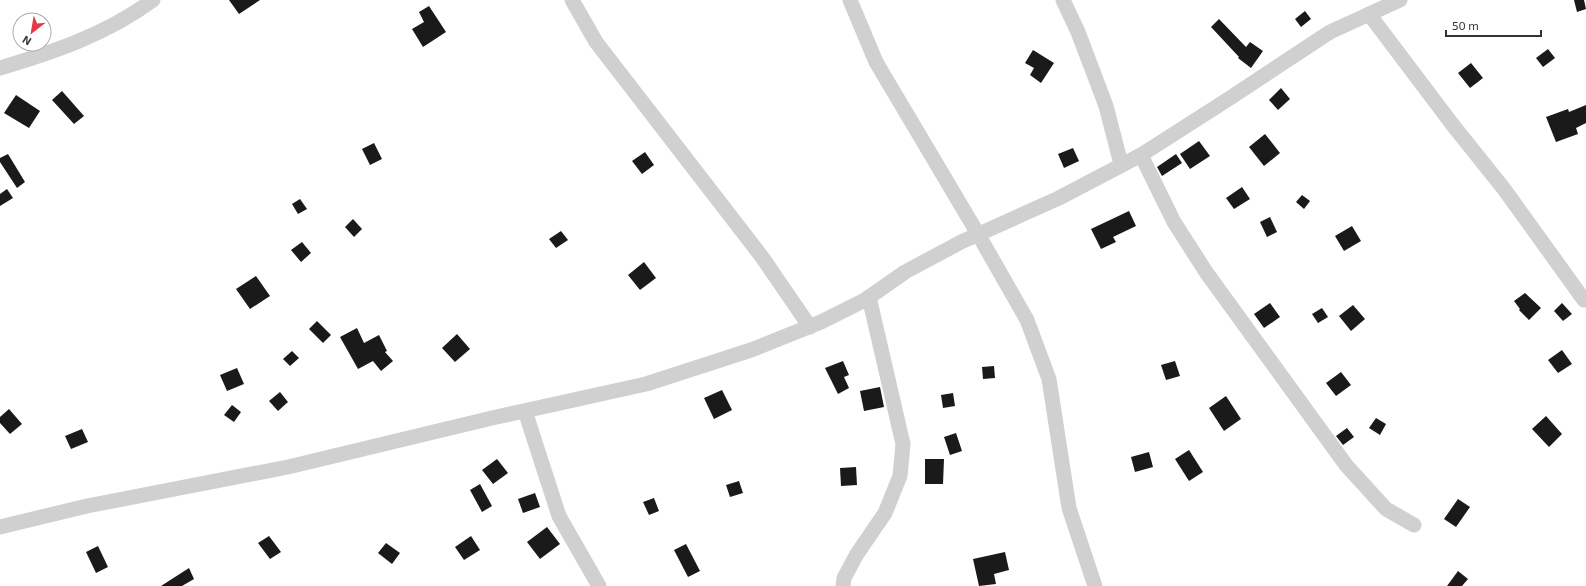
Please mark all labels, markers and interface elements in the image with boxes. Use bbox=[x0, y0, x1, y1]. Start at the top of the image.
north arrow bbox=[12, 12, 52, 52]
scale bar bbox=[1446, 12, 1541, 38]
text: 50 m bbox=[1452, 18, 1479, 32]
text: N bbox=[20, 33, 33, 49]

